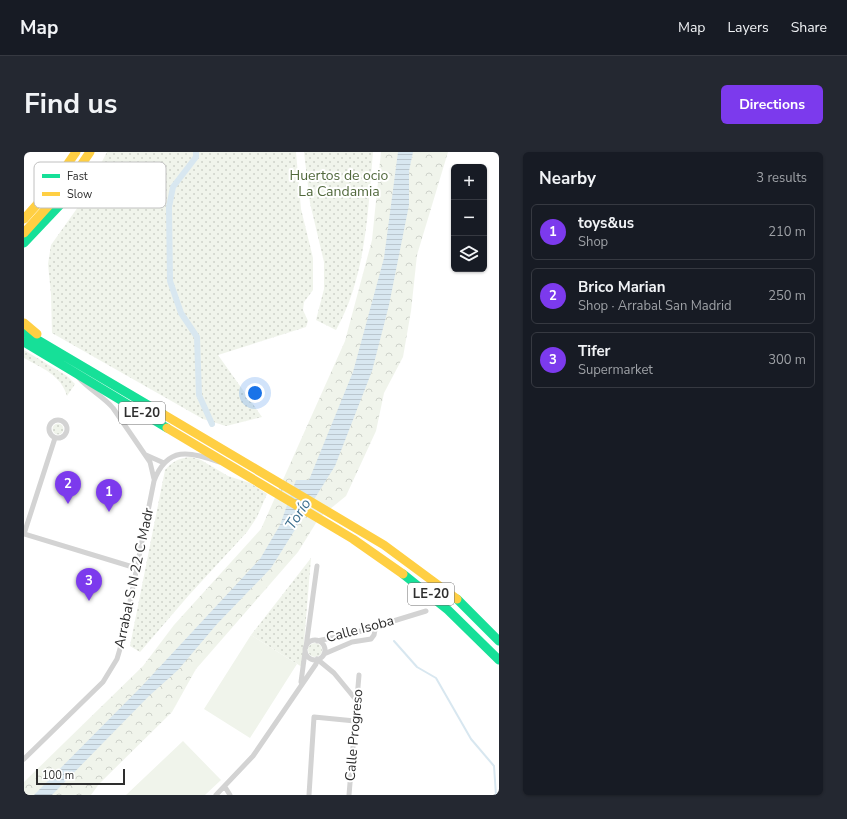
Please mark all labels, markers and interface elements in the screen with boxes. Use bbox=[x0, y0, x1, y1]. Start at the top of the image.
text: Map bbox=[20, 15, 58, 41]
text: Map bbox=[678, 18, 705, 37]
text: Layers bbox=[727, 18, 769, 37]
text: Share bbox=[791, 18, 827, 37]
text: Find us bbox=[24, 85, 118, 123]
button: Directions bbox=[721, 85, 823, 124]
legend bbox=[34, 162, 166, 208]
map controls bbox=[451, 164, 487, 272]
button: + bbox=[451, 164, 487, 200]
park label: Huertos de ocio La Candamia bbox=[290, 166, 389, 201]
text: Nearby bbox=[539, 167, 596, 190]
text: Fast bbox=[67, 169, 88, 184]
text: 3 results bbox=[756, 169, 807, 187]
text: Slow bbox=[67, 187, 92, 202]
button: − bbox=[451, 200, 487, 236]
text: toys&us bbox=[578, 213, 634, 233]
text: 1 bbox=[549, 223, 557, 241]
text: 210 m bbox=[768, 223, 806, 241]
text: Shop bbox=[578, 233, 608, 251]
button: layers bbox=[451, 236, 487, 272]
text: Brico Marian bbox=[578, 277, 666, 297]
text: 2 bbox=[549, 287, 557, 305]
text: 250 m bbox=[768, 287, 806, 305]
text: Shop · Arrabal San Madrid bbox=[578, 297, 732, 315]
text: Tifer bbox=[578, 341, 610, 361]
text: 3 bbox=[549, 351, 557, 369]
text: 300 m bbox=[768, 351, 806, 369]
text: Supermarket bbox=[578, 361, 653, 379]
your location bbox=[245, 383, 265, 403]
road number: LE-20 bbox=[119, 402, 165, 424]
pin: 2 bbox=[55, 471, 81, 504]
pin: 1 bbox=[96, 479, 122, 512]
water label: Torío bbox=[281, 495, 315, 533]
street label: Arrabal S N 22 C Madr bbox=[110, 506, 158, 650]
pin: 3 bbox=[76, 568, 102, 601]
road number: LE-20 bbox=[408, 583, 454, 605]
street label: Calle Isoba bbox=[324, 611, 396, 647]
street label: Calle Progreso bbox=[341, 688, 368, 782]
scale bar bbox=[36, 767, 125, 786]
text: 100 m bbox=[42, 768, 74, 783]

